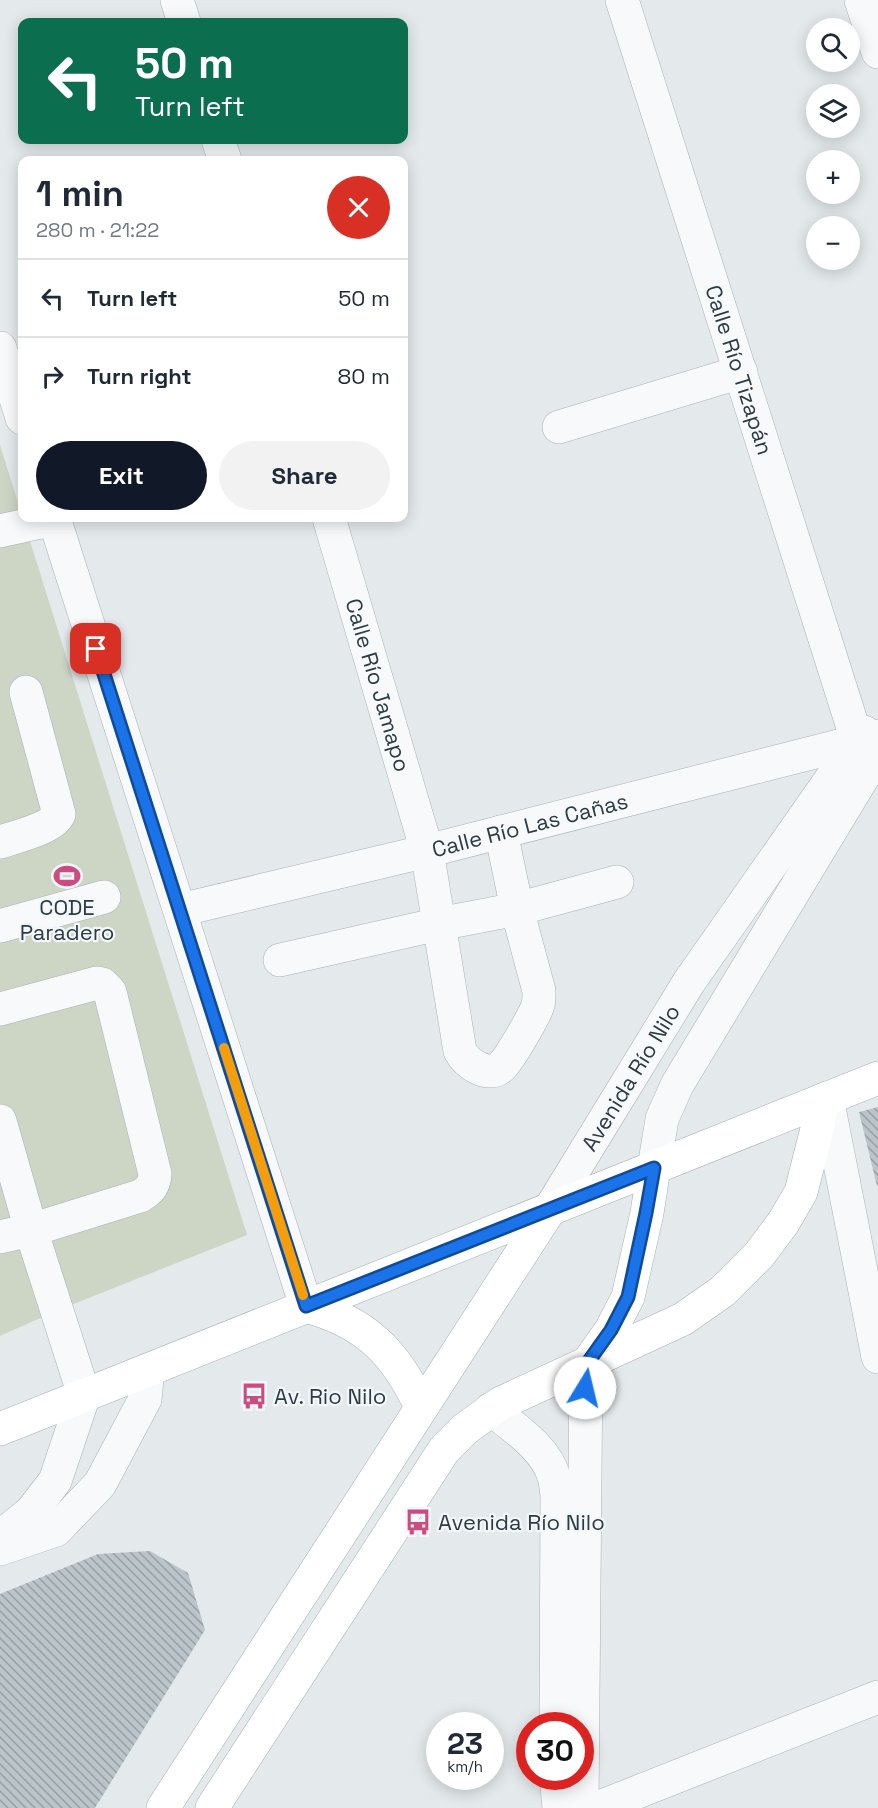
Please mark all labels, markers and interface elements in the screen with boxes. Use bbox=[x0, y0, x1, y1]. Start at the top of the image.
map controls bbox=[806, 18, 860, 270]
button: search bbox=[806, 18, 860, 72]
text: 50 m bbox=[135, 37, 234, 90]
icon: left bbox=[36, 42, 114, 120]
button: layers bbox=[806, 84, 860, 138]
text: Turn left bbox=[135, 89, 245, 124]
button: + bbox=[806, 150, 860, 204]
text: 1 min bbox=[36, 171, 124, 217]
button: close bbox=[327, 176, 390, 239]
button: − bbox=[806, 216, 860, 270]
text: 280 m · 21:22 bbox=[36, 217, 159, 243]
street label: Calle Río Tizapán bbox=[699, 281, 780, 458]
icon: left bbox=[36, 282, 69, 315]
text: Turn left bbox=[87, 284, 177, 312]
text: 50 m bbox=[338, 284, 390, 312]
icon: right bbox=[36, 360, 69, 393]
text: Turn right bbox=[87, 362, 192, 390]
text: 80 m bbox=[338, 362, 390, 390]
button: Exit bbox=[36, 441, 207, 510]
button: Share bbox=[219, 441, 390, 510]
street label: Calle Río Jamapo bbox=[339, 595, 417, 775]
pin bbox=[70, 623, 121, 674]
icon: arrive bbox=[79, 632, 112, 665]
street label: Calle Río Las Cañas bbox=[429, 786, 631, 863]
sports icon: CODE Paradero bbox=[52, 861, 82, 891]
place label: CODE Paradero bbox=[20, 893, 114, 946]
street label: Avenida Río Nilo bbox=[575, 999, 686, 1156]
position arrow bbox=[553, 1356, 617, 1420]
bus stop icon: Av. Rio Nilo bbox=[239, 1381, 269, 1411]
place label: Av. Rio Nilo bbox=[274, 1382, 386, 1410]
bus stop icon: Avenida Río Nilo bbox=[403, 1507, 433, 1537]
place label: Avenida Río Nilo bbox=[438, 1508, 605, 1536]
speed limit sign: 30 bbox=[516, 1712, 594, 1790]
text: 23 bbox=[447, 1724, 483, 1763]
text: km/h bbox=[447, 1757, 483, 1776]

